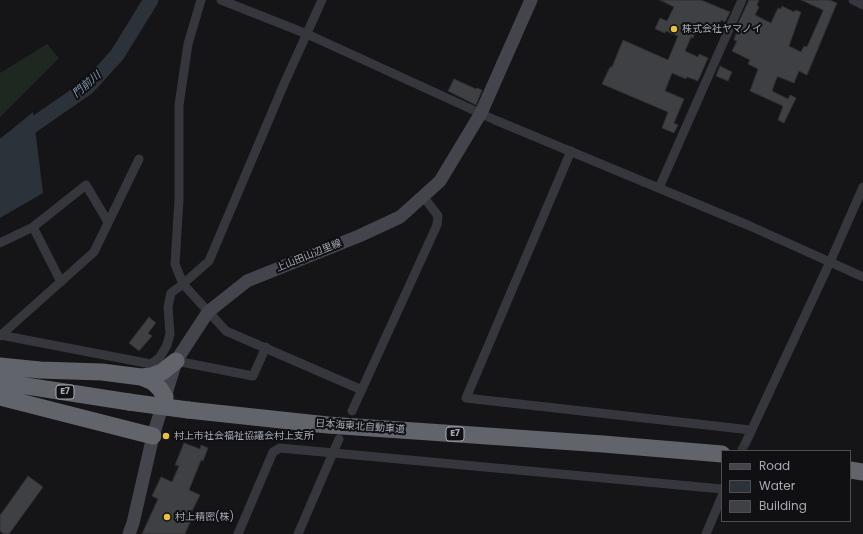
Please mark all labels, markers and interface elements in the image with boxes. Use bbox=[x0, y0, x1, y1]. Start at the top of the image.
place label: 株式会社ヤマノイ bbox=[682, 23, 762, 35]
marker: 株式会社ヤマノイ bbox=[669, 24, 679, 34]
water label: 門前川 bbox=[70, 69, 104, 101]
street label: 上山田山辺里線 bbox=[274, 237, 344, 275]
road number: E7 bbox=[56, 385, 74, 399]
street label: 日本海東北自動車道 bbox=[315, 418, 405, 436]
road number: E7 bbox=[446, 427, 464, 441]
place label: 村上市社会福祉協議会村上支所 bbox=[174, 430, 314, 442]
marker: 村上市社会福祉協議会村上支所 bbox=[161, 431, 171, 441]
legend bbox=[721, 450, 851, 522]
text: Road bbox=[759, 457, 790, 474]
text: Water bbox=[759, 477, 795, 494]
text: Building bbox=[759, 497, 807, 514]
place label: 村上精密(株) bbox=[175, 511, 234, 523]
marker: 村上精密(株) bbox=[162, 512, 172, 522]

